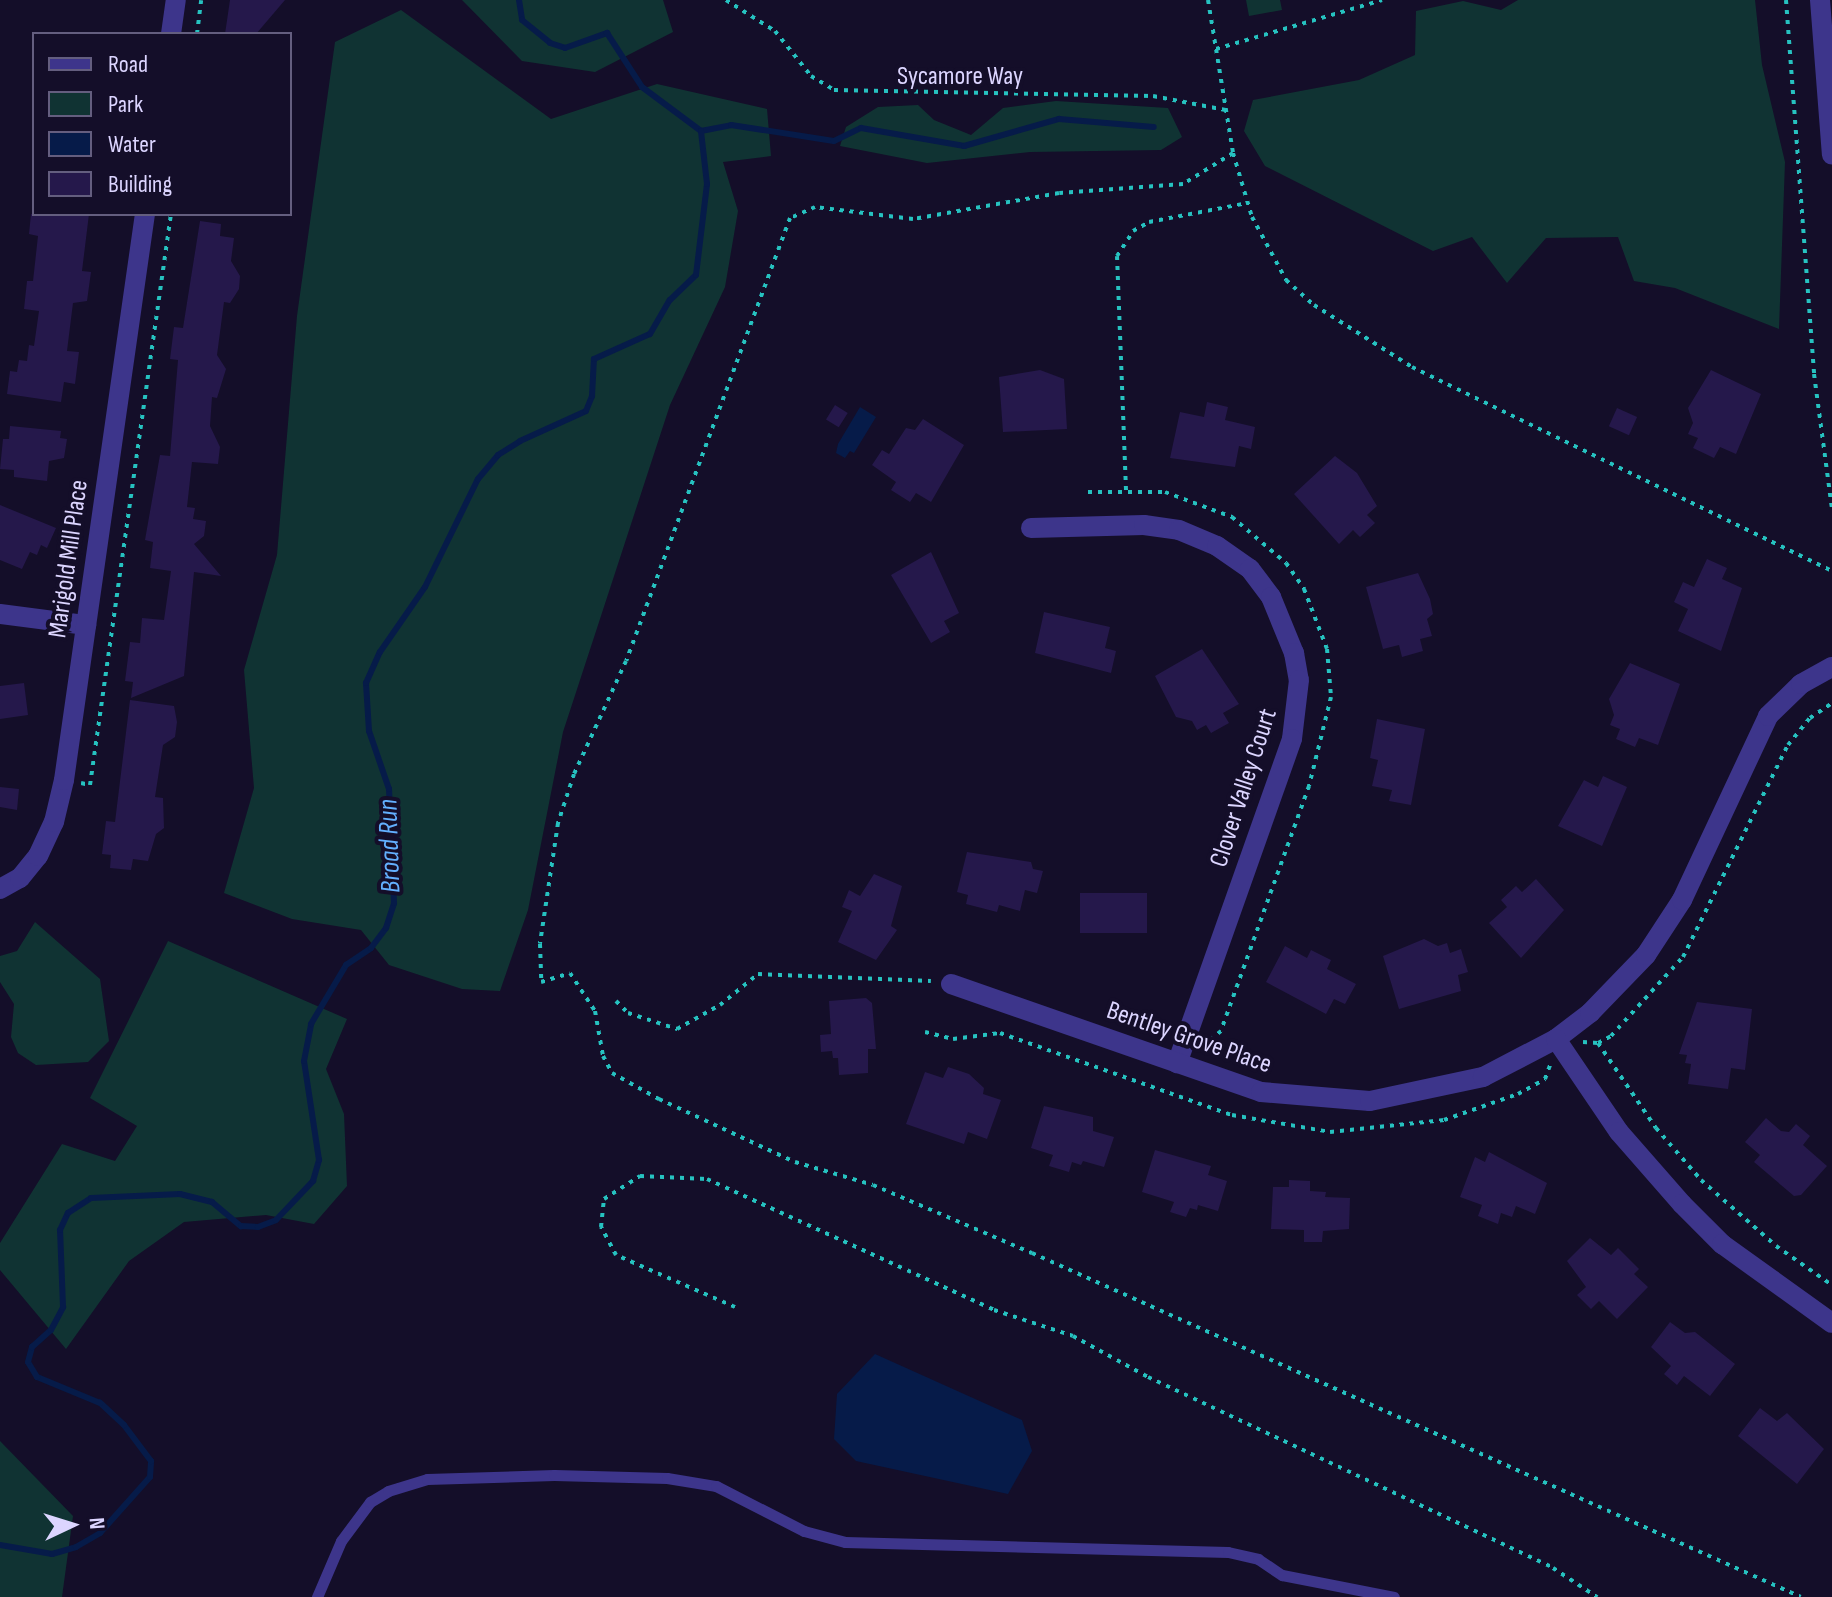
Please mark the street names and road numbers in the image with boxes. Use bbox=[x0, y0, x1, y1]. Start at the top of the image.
street label: Sycamore Way bbox=[897, 61, 1023, 93]
street label: Marigold Mill Place bbox=[42, 478, 96, 640]
street label: Clover Valley Court bbox=[1204, 705, 1284, 871]
street label: Bentley Grove Place bbox=[1103, 995, 1275, 1081]

